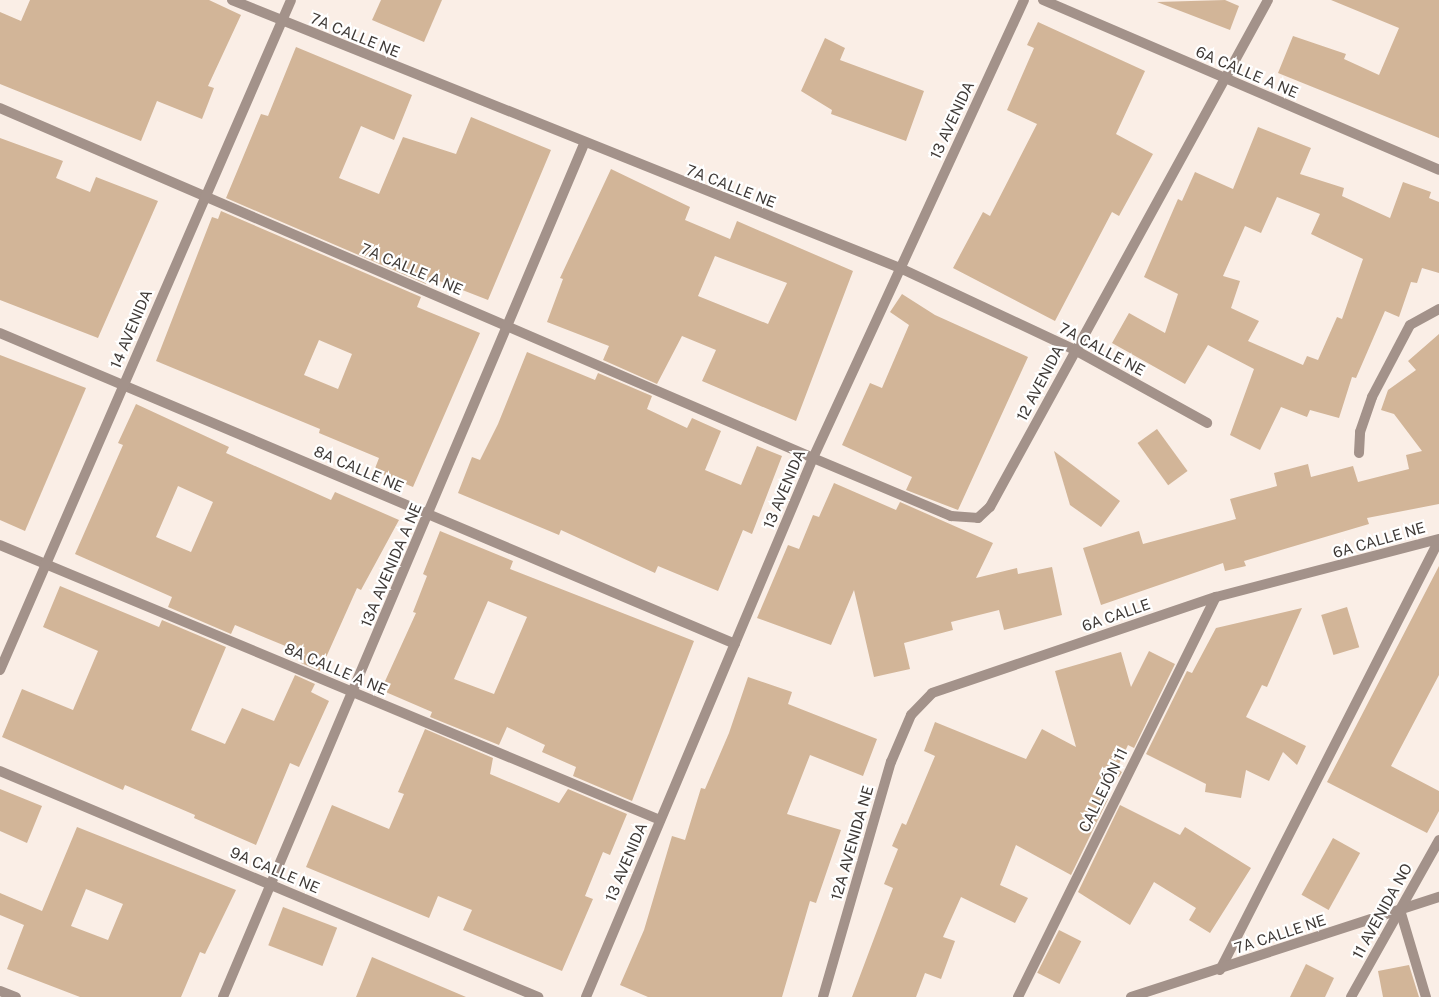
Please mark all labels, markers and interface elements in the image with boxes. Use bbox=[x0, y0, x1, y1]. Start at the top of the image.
street label: 7A CALLE NE bbox=[308, 9, 402, 61]
street label: 6A CALLE A NE bbox=[1193, 42, 1301, 102]
street label: 13 AVENIDA bbox=[926, 78, 978, 162]
street label: 7A CALLE NE bbox=[683, 161, 779, 211]
street label: 7A CALLE A NE bbox=[358, 239, 466, 299]
street label: 14 AVENIDA bbox=[106, 287, 156, 371]
street label: 7A CALLE NE bbox=[1056, 319, 1148, 379]
street label: 12 AVENIDA bbox=[1012, 342, 1068, 424]
street label: 8A CALLE NE bbox=[311, 442, 407, 496]
street label: 13 AVENIDA bbox=[759, 447, 809, 531]
street label: 13A AVENIDA A NE bbox=[357, 500, 425, 630]
street label: 6A CALLE NE bbox=[1331, 518, 1427, 562]
street label: 6A CALLE bbox=[1079, 595, 1153, 635]
street label: 8A CALLE A NE bbox=[282, 639, 390, 699]
street label: CALLEJÓN 11 bbox=[1075, 745, 1131, 835]
street label: 12A AVENIDA NE bbox=[827, 784, 877, 902]
street label: 13 AVENIDA bbox=[601, 820, 651, 904]
street label: 9A CALLE NE bbox=[228, 843, 322, 897]
street label: 11 AVENIDA NO bbox=[1348, 860, 1416, 962]
street label: 7A CALLE NE bbox=[1232, 911, 1328, 957]

